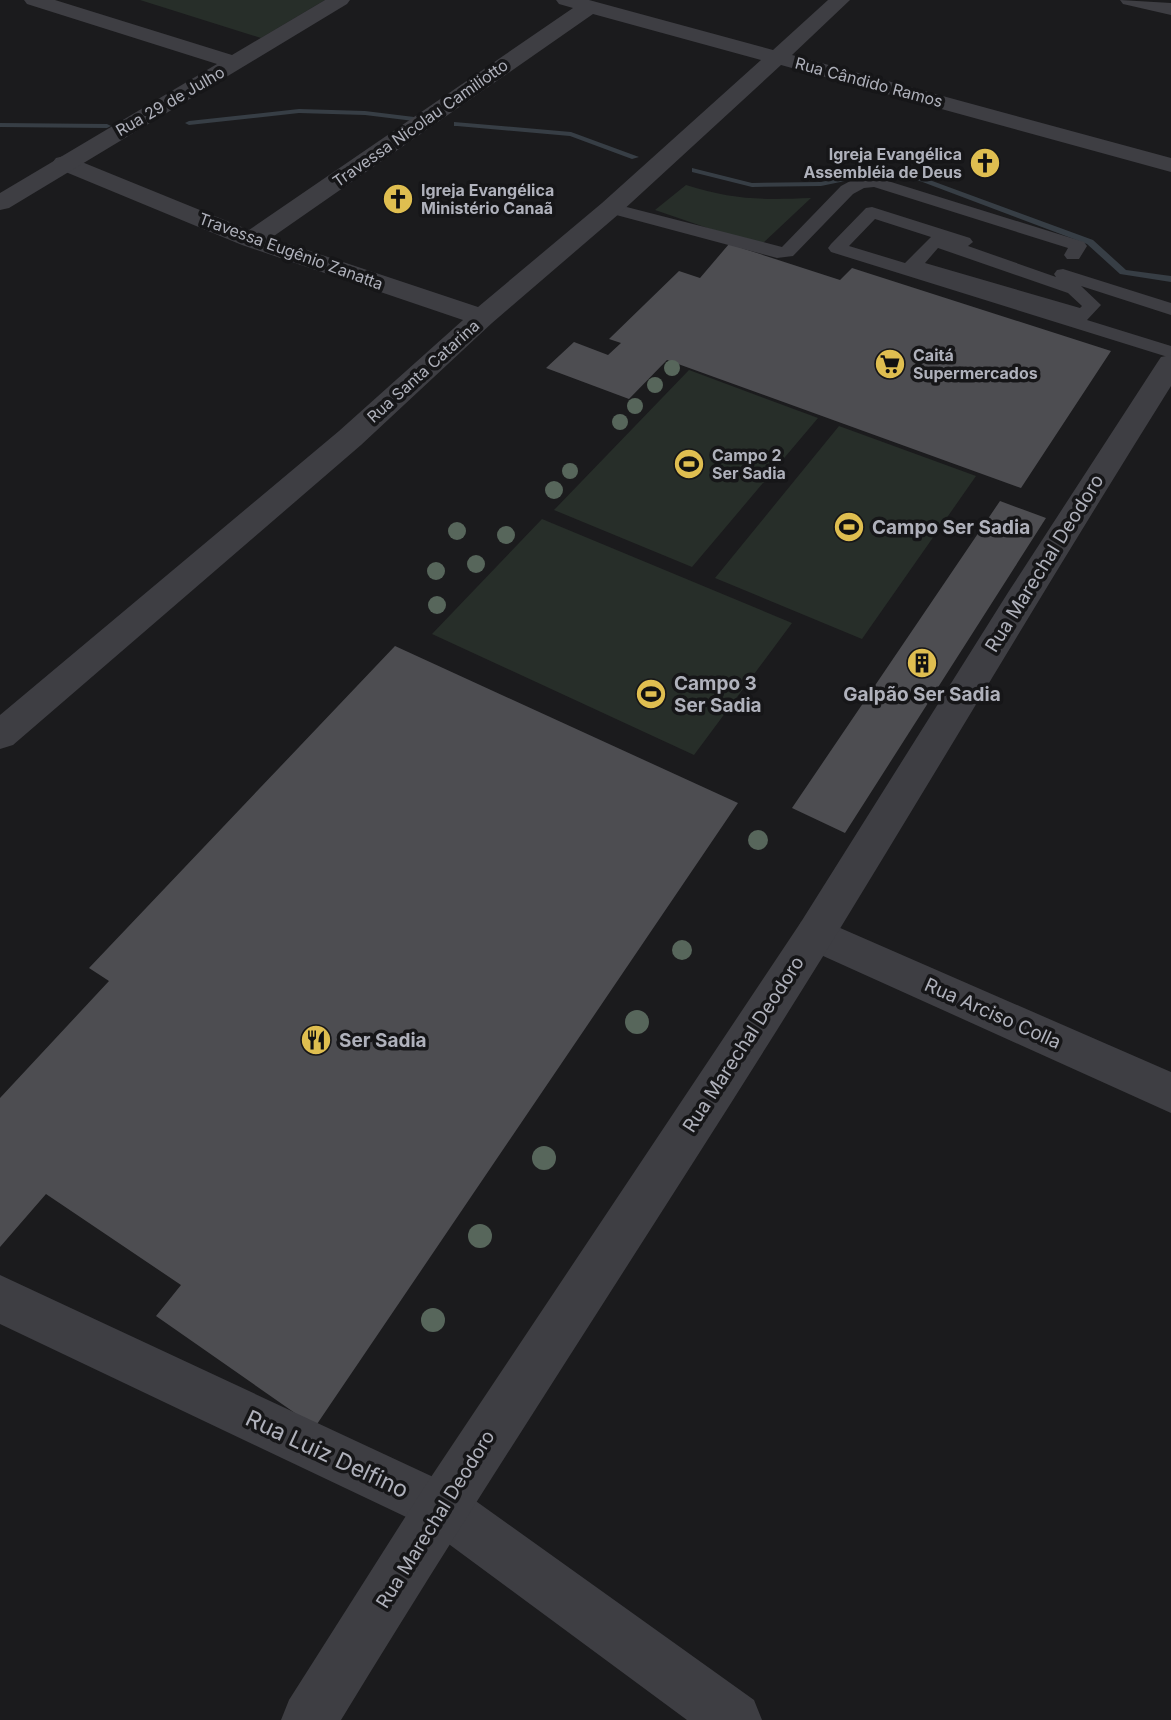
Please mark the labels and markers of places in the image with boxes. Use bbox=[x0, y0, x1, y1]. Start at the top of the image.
place label: Igreja Evangélica Assembléia de Deus bbox=[803, 144, 962, 182]
church icon: Igreja Evangélica Assembléia de Deus bbox=[968, 146, 1002, 180]
place label: Igreja Evangélica Ministério Canaã bbox=[421, 180, 554, 218]
church icon: Igreja Evangélica Ministério Canaã bbox=[381, 182, 415, 216]
place label: Caitá Supermercados bbox=[913, 345, 1038, 383]
supermarket icon: Caitá Supermercados bbox=[873, 347, 907, 381]
place label: Campo 2 Ser Sadia bbox=[712, 445, 786, 483]
sports icon: Campo 2 Ser Sadia bbox=[672, 447, 706, 481]
sports icon: Campo Ser Sadia bbox=[832, 510, 866, 544]
place label: Campo Ser Sadia bbox=[872, 516, 1030, 539]
building icon: Galpão Ser Sadia bbox=[905, 646, 939, 680]
place label: Campo 3 Ser Sadia bbox=[674, 672, 762, 717]
sports icon: Campo 3 Ser Sadia bbox=[634, 677, 668, 711]
place label: Galpão Ser Sadia bbox=[843, 683, 1001, 706]
restaurant icon: Ser Sadia bbox=[299, 1023, 333, 1057]
place label: Ser Sadia bbox=[339, 1029, 427, 1052]

